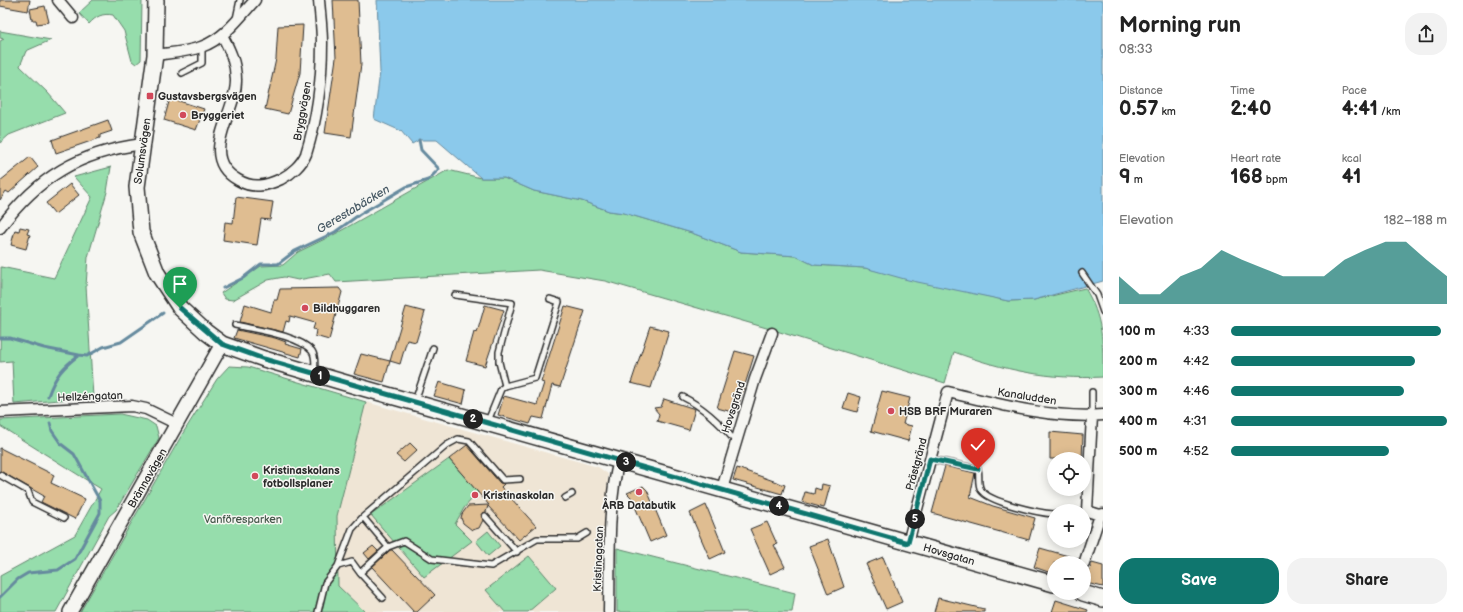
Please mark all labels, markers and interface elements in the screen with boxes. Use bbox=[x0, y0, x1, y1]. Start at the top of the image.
text: Morning run bbox=[1119, 12, 1241, 39]
button: share bbox=[1405, 13, 1447, 55]
text: 08:33 bbox=[1119, 41, 1153, 57]
street label: Bryggvägen bbox=[291, 80, 314, 142]
text: Distance bbox=[1119, 84, 1163, 97]
text: Time bbox=[1230, 84, 1255, 97]
text: Pace bbox=[1342, 84, 1367, 97]
place label: Gustavsbergsvägen bbox=[158, 90, 257, 103]
marker: Gustavsbergsvägen bbox=[145, 91, 155, 101]
text: 0.57 bbox=[1119, 97, 1158, 121]
text: 2:40 bbox=[1230, 97, 1271, 121]
text: 4:41 bbox=[1342, 97, 1378, 121]
text: km bbox=[1158, 105, 1176, 118]
text: /km bbox=[1378, 105, 1400, 118]
place label: Bryggeriet bbox=[191, 109, 244, 122]
marker: Bryggeriet bbox=[178, 110, 188, 120]
street label: Solumsvägen bbox=[131, 117, 154, 185]
text: Elevation bbox=[1119, 152, 1165, 165]
text: Heart rate bbox=[1230, 152, 1281, 165]
text: kcal bbox=[1342, 152, 1361, 165]
text: 9 bbox=[1119, 165, 1131, 189]
text: 168 bbox=[1230, 165, 1263, 189]
text: 41 bbox=[1342, 165, 1361, 189]
text: m bbox=[1131, 173, 1143, 186]
text: bpm bbox=[1263, 173, 1288, 186]
water label: Gerestabäcken bbox=[314, 182, 393, 237]
text: Elevation bbox=[1119, 212, 1173, 228]
text: 182–188 m bbox=[1384, 212, 1447, 228]
pin bbox=[163, 267, 197, 308]
icon: arrive bbox=[169, 273, 191, 295]
place label: Bildhuggaren bbox=[313, 302, 380, 315]
marker: Bildhuggaren bbox=[300, 303, 310, 313]
text: 100 m bbox=[1119, 323, 1155, 339]
text: 4:33 bbox=[1183, 323, 1210, 339]
text: 200 m bbox=[1119, 353, 1157, 369]
text: 4:42 bbox=[1183, 353, 1209, 369]
pin: 1 bbox=[310, 366, 330, 386]
text: 1 bbox=[318, 369, 322, 382]
street label: Hovsgränd bbox=[719, 380, 748, 435]
text: 300 m bbox=[1119, 383, 1157, 399]
text: 4:46 bbox=[1183, 383, 1209, 399]
street label: Kanaludden bbox=[996, 385, 1057, 408]
street label: Hellzéngatan bbox=[57, 389, 123, 404]
place label: HSB BRF Muraren bbox=[899, 405, 992, 418]
marker: HSB BRF Muraren bbox=[886, 406, 896, 416]
pin: 2 bbox=[463, 409, 483, 429]
text: 2 bbox=[470, 412, 476, 425]
text: 400 m bbox=[1119, 413, 1157, 429]
text: 4:31 bbox=[1183, 413, 1207, 429]
pin bbox=[961, 428, 995, 469]
icon: check bbox=[967, 434, 989, 456]
street label: Prästgränd bbox=[903, 436, 930, 492]
text: 500 m bbox=[1119, 443, 1157, 459]
text: 4:52 bbox=[1183, 443, 1209, 459]
street label: Brännavägen bbox=[125, 446, 170, 510]
pin: 3 bbox=[616, 452, 636, 472]
map controls bbox=[1047, 452, 1091, 600]
button: locate bbox=[1047, 452, 1091, 496]
text: 3 bbox=[623, 455, 629, 468]
place label: Kristinaskolans fotbollsplaner bbox=[263, 464, 340, 490]
marker: Kristinaskolans fotbollsplaner bbox=[250, 471, 260, 481]
marker: ÅRB Databutik bbox=[634, 487, 644, 497]
place label: Kristinaskolan bbox=[483, 489, 554, 502]
marker: Kristinaskolan bbox=[470, 490, 480, 500]
pin: 4 bbox=[769, 496, 789, 516]
place label: ÅRB Databutik bbox=[601, 497, 676, 512]
text: 4 bbox=[776, 499, 782, 512]
button: + bbox=[1047, 504, 1091, 548]
pin: 5 bbox=[905, 509, 925, 529]
text: 5 bbox=[912, 512, 918, 525]
park label: Vanföresparken bbox=[204, 513, 282, 526]
street label: Kristinagatan bbox=[591, 526, 606, 592]
street label: Hovsgatan bbox=[922, 541, 976, 568]
button: − bbox=[1047, 556, 1091, 600]
button: Save bbox=[1119, 558, 1279, 604]
button: Share bbox=[1287, 558, 1447, 604]

